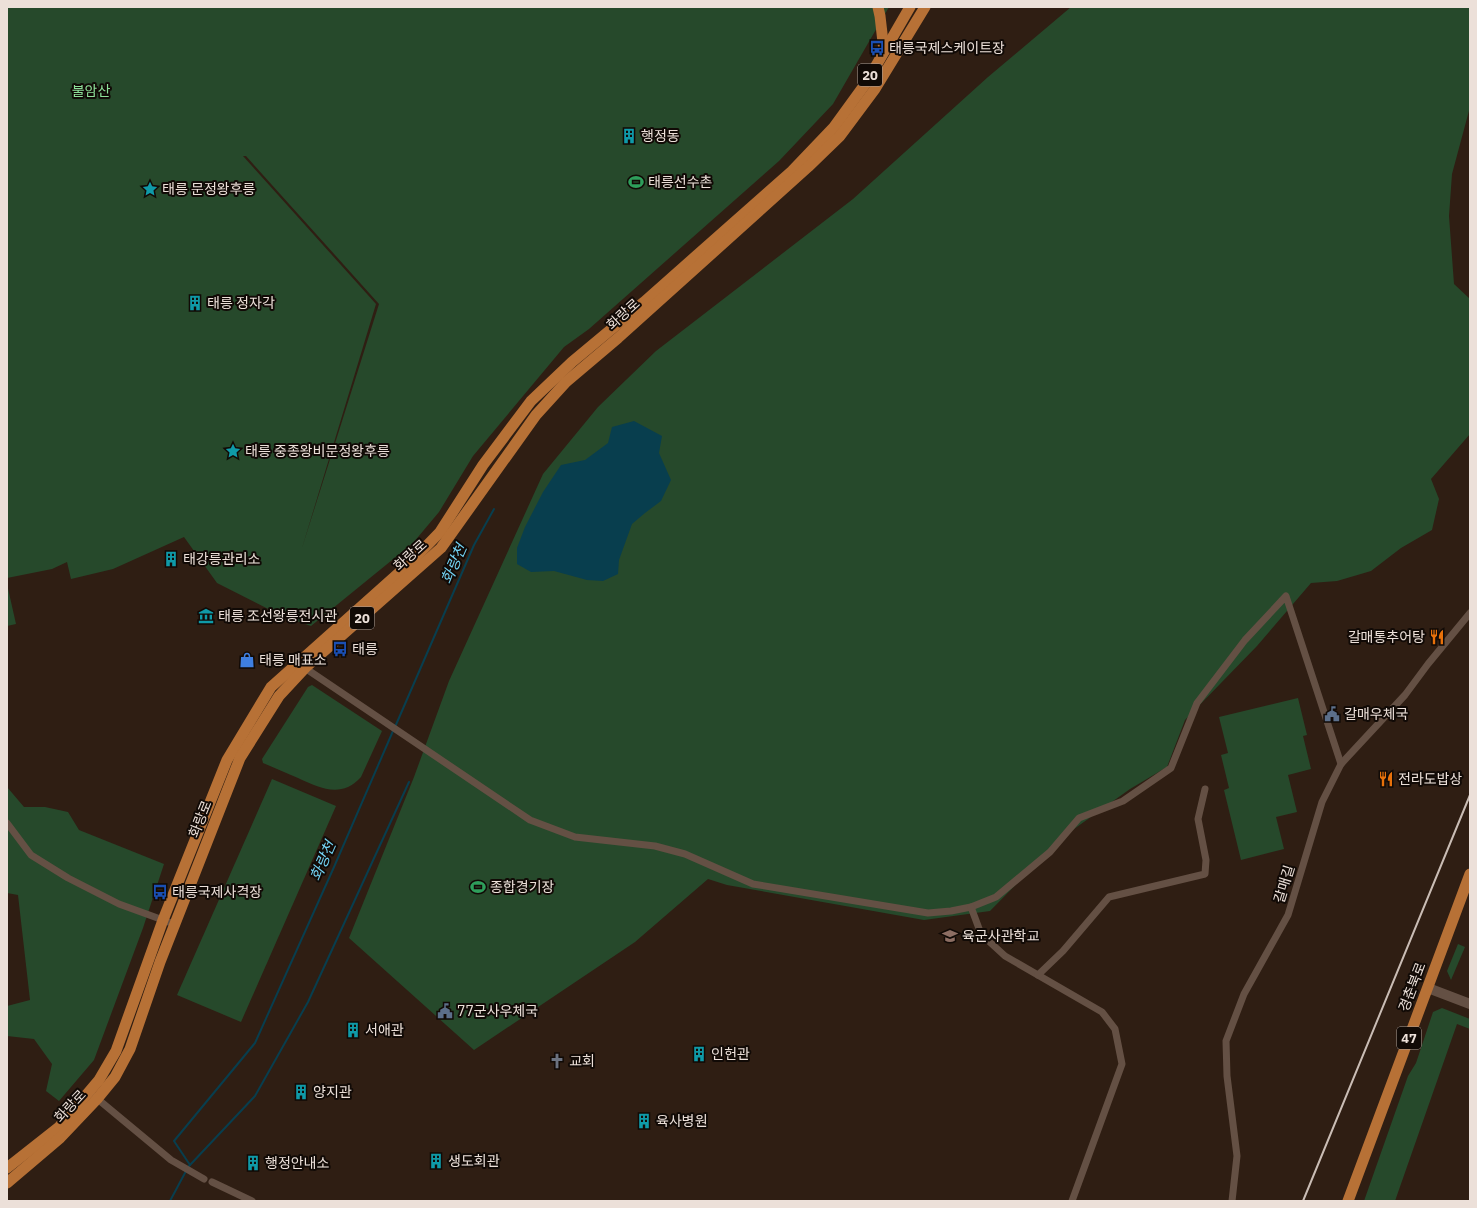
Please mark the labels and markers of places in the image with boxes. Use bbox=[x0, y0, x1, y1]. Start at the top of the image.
bus stop icon: 태릉국제스케이트장 bbox=[868, 39, 886, 57]
place label: 태릉국제스케이트장 bbox=[889, 39, 1005, 57]
building icon: 행정동 bbox=[620, 127, 638, 145]
place label: 행정동 bbox=[641, 127, 680, 145]
sports icon: 태릉선수촌 bbox=[627, 173, 645, 191]
place label: 태릉선수촌 bbox=[648, 173, 713, 191]
place icon: 태릉 문정왕후릉 bbox=[141, 180, 159, 198]
place label: 태릉 문정왕후릉 bbox=[162, 180, 256, 198]
building icon: 태릉 정자각 bbox=[186, 294, 204, 312]
place label: 태릉 정자각 bbox=[207, 294, 275, 312]
place icon: 태릉 중종왕비문정왕후릉 bbox=[224, 442, 242, 460]
place label: 태릉 중종왕비문정왕후릉 bbox=[245, 442, 390, 460]
building icon: 태강릉관리소 bbox=[162, 550, 180, 568]
place label: 태강릉관리소 bbox=[183, 550, 260, 568]
museum icon: 태릉 조선왕릉전시관 bbox=[197, 607, 215, 625]
place label: 태릉 조선왕릉전시관 bbox=[218, 607, 337, 625]
place label: 갈매통추어탕 bbox=[1348, 628, 1425, 646]
restaurant icon: 갈매통추어탕 bbox=[1428, 628, 1446, 646]
bus stop icon: 태릉 bbox=[331, 640, 349, 658]
place label: 태릉 bbox=[352, 640, 378, 658]
shop icon: 태릉 매표소 bbox=[238, 651, 256, 669]
place label: 태릉 매표소 bbox=[259, 651, 327, 669]
public building icon: 갈매우체국 bbox=[1323, 705, 1341, 723]
place label: 갈매우체국 bbox=[1344, 705, 1409, 723]
restaurant icon: 전라도밥상 bbox=[1377, 770, 1395, 788]
place label: 전라도밥상 bbox=[1398, 770, 1463, 788]
sports icon: 종합경기장 bbox=[469, 878, 487, 896]
place label: 종합경기장 bbox=[490, 878, 555, 896]
bus stop icon: 태릉국제사격장 bbox=[151, 883, 169, 901]
place label: 태릉국제사격장 bbox=[172, 883, 262, 901]
school or university icon: 육군사관학교 bbox=[941, 927, 959, 945]
place label: 육군사관학교 bbox=[962, 927, 1039, 945]
public building icon: 77군사우체국 bbox=[436, 1002, 454, 1020]
place label: 77군사우체국 bbox=[457, 1002, 538, 1020]
building icon: 서애관 bbox=[344, 1021, 362, 1039]
place label: 서애관 bbox=[365, 1021, 404, 1039]
building icon: 인헌관 bbox=[690, 1045, 708, 1063]
place label: 인헌관 bbox=[711, 1045, 750, 1063]
church icon: 교회 bbox=[548, 1052, 566, 1070]
place label: 교회 bbox=[569, 1052, 595, 1070]
building icon: 양지관 bbox=[292, 1083, 310, 1101]
place label: 양지관 bbox=[313, 1083, 352, 1101]
building icon: 육사병원 bbox=[635, 1112, 653, 1130]
place label: 육사병원 bbox=[656, 1112, 708, 1130]
building icon: 생도회관 bbox=[427, 1152, 445, 1170]
place label: 생도회관 bbox=[448, 1152, 500, 1170]
building icon: 행정안내소 bbox=[244, 1154, 262, 1172]
place label: 행정안내소 bbox=[265, 1154, 330, 1172]

